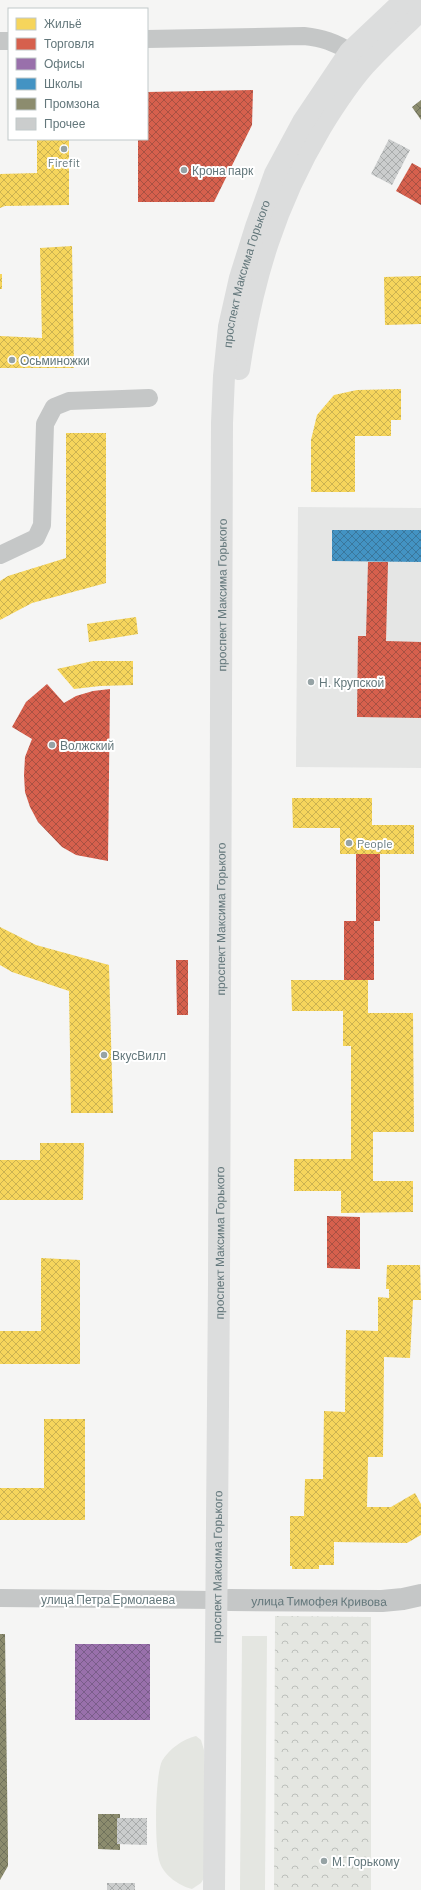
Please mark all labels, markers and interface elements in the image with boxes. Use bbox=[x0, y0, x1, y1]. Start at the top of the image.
legend bbox=[8, 8, 148, 140]
text: Жильё bbox=[44, 16, 82, 30]
text: Торговля bbox=[44, 36, 94, 51]
text: Офисы bbox=[44, 56, 85, 71]
text: Школы bbox=[44, 76, 82, 90]
text: Промзона bbox=[44, 96, 100, 111]
text: Прочее bbox=[44, 116, 86, 131]
marker: Firefit bbox=[59, 144, 69, 154]
place label: Firefit bbox=[48, 155, 80, 169]
place label: Крона парк bbox=[192, 163, 254, 178]
marker: Крона парк bbox=[179, 165, 189, 175]
street label: проспект Максима Горького bbox=[220, 198, 272, 348]
place label: Осьминожки bbox=[20, 353, 90, 367]
marker: Осьминожки bbox=[7, 355, 17, 365]
street label: проспект Максима Горького bbox=[214, 518, 230, 671]
place label: Н. Крупской bbox=[319, 675, 384, 690]
marker: Н. Крупской bbox=[306, 677, 316, 687]
place label: Волжский bbox=[60, 738, 114, 752]
marker: Волжский bbox=[47, 740, 57, 750]
place label: People bbox=[357, 836, 393, 850]
marker: People bbox=[344, 838, 354, 848]
street label: проспект Максима Горького bbox=[213, 842, 228, 995]
place label: ВкусВилл bbox=[112, 1048, 166, 1063]
marker: ВкусВилл bbox=[99, 1050, 109, 1060]
street label: проспект Максима Горького bbox=[212, 1166, 227, 1320]
street label: проспект Максима Горького bbox=[209, 1490, 225, 1643]
street label: улица Петра Ермолаева bbox=[41, 1592, 175, 1607]
street label: улица Тимофея Кривова bbox=[251, 1593, 388, 1609]
place label: М. Горькому bbox=[332, 1854, 399, 1869]
marker: М. Горькому bbox=[319, 1856, 329, 1866]

